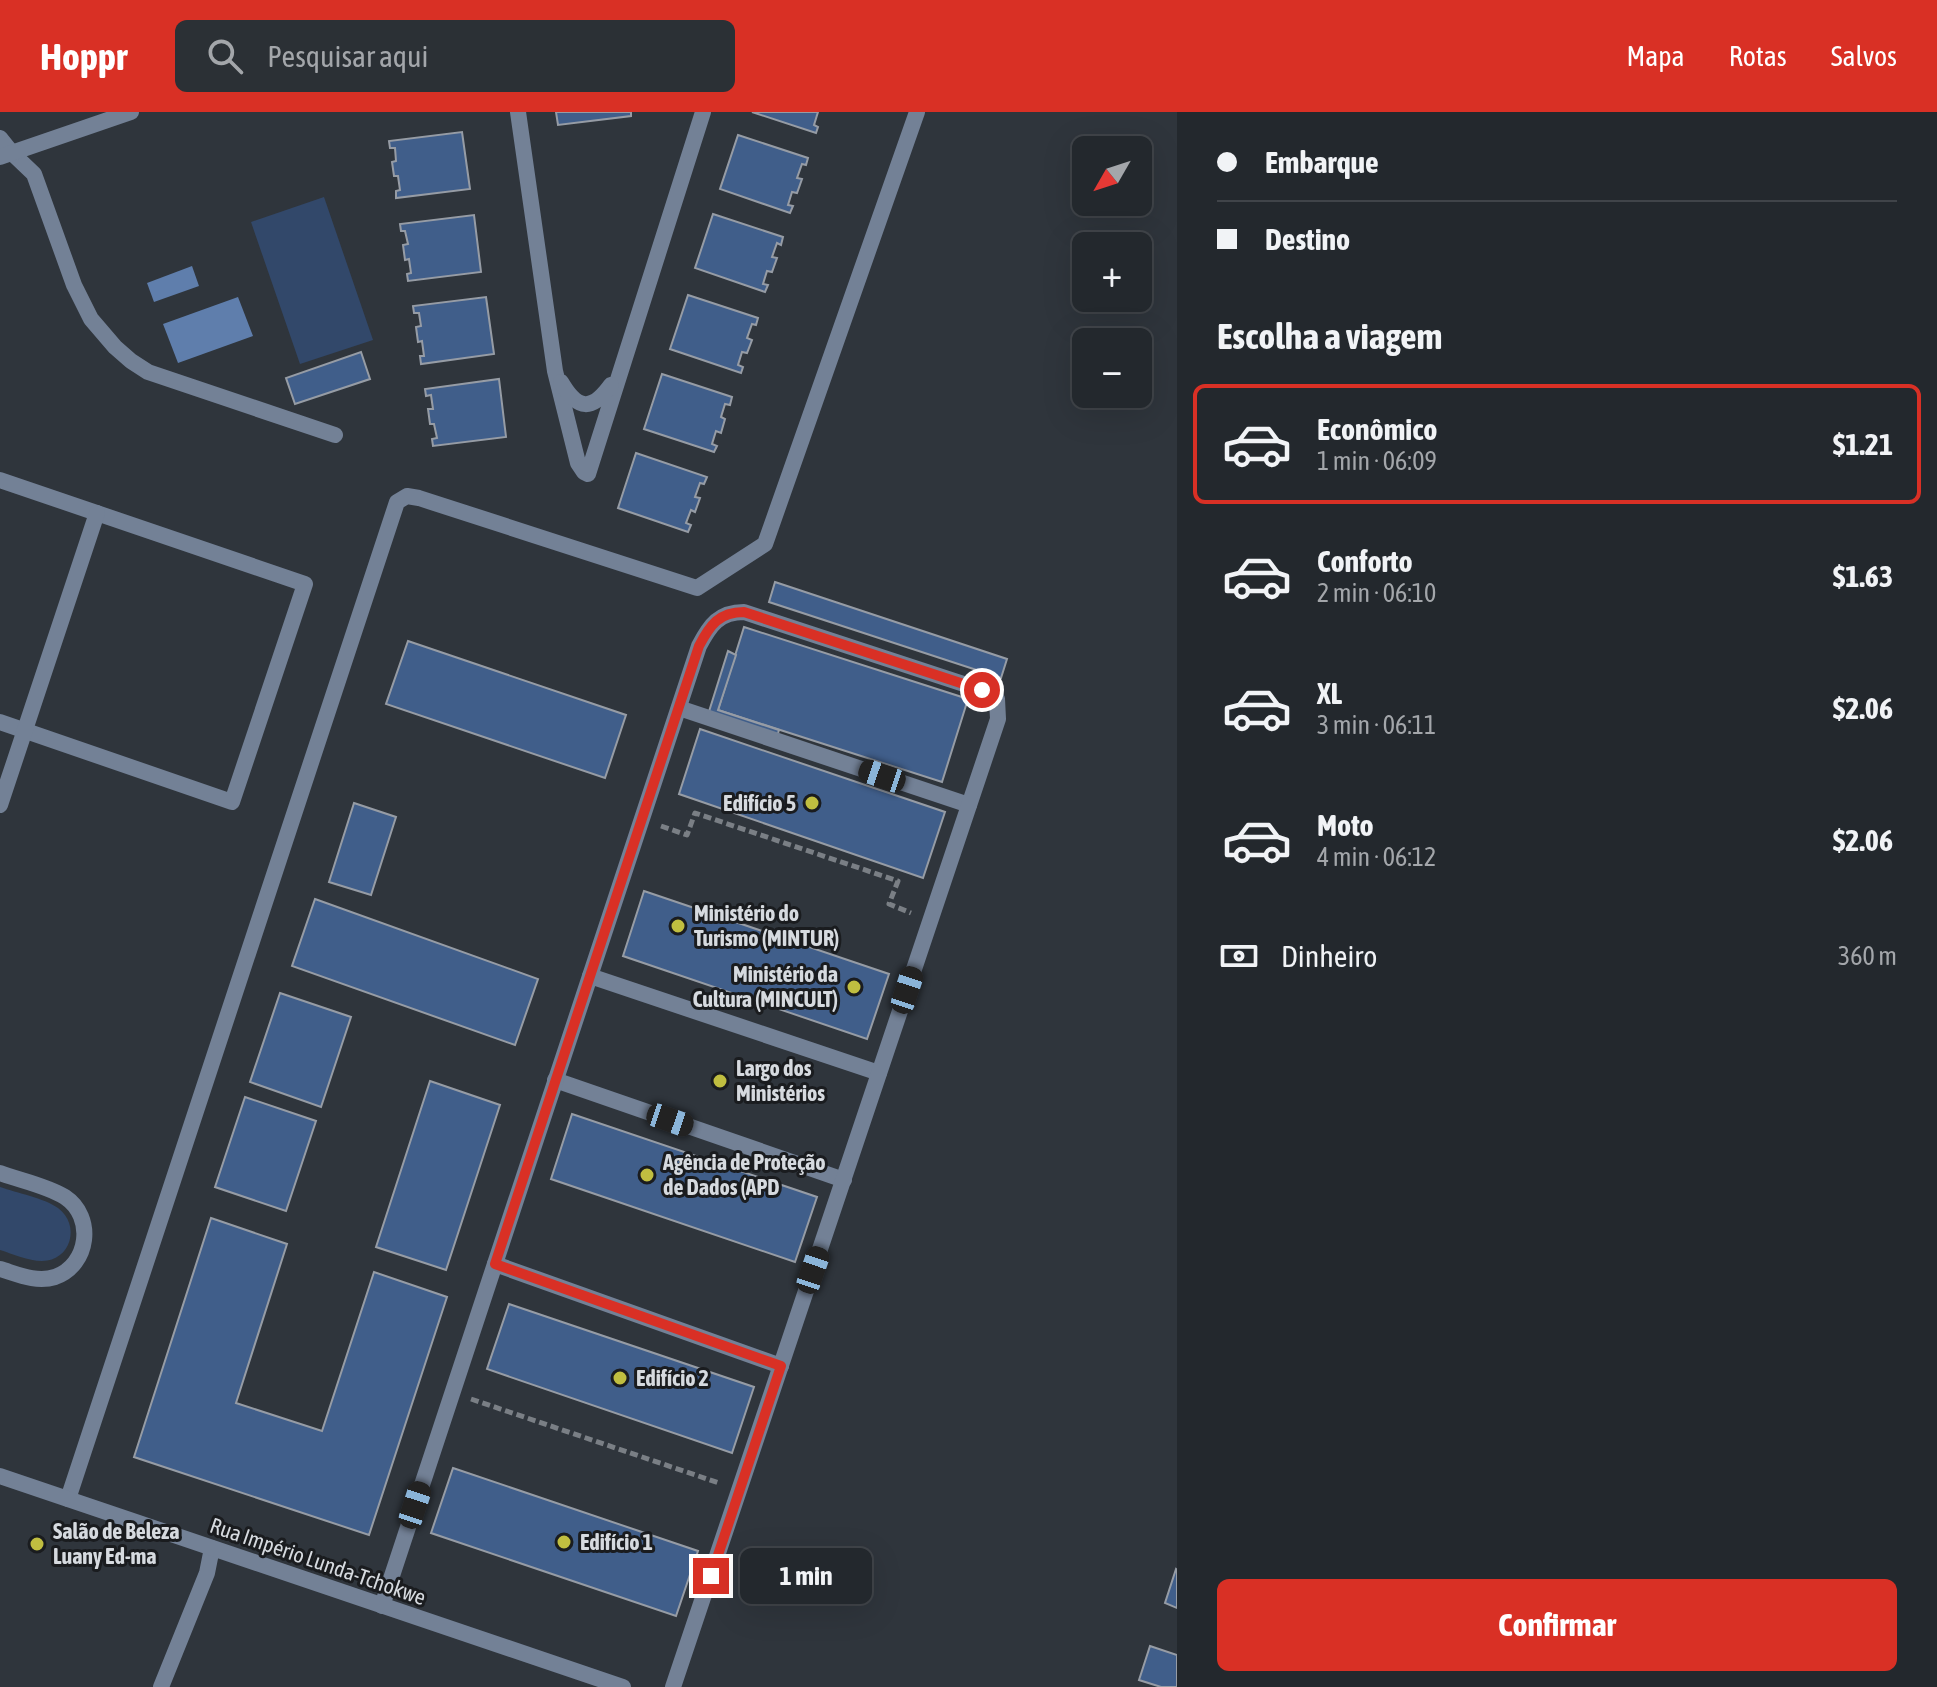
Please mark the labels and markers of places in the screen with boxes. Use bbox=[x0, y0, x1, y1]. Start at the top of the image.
place label: Edifício 5 bbox=[723, 790, 796, 816]
marker: Edifício 5 bbox=[803, 794, 821, 812]
place label: Ministério do Turismo (MINTUR) bbox=[694, 900, 839, 951]
marker: Ministério do Turismo (MINTUR) bbox=[669, 917, 687, 935]
place label: Ministério da Cultura (MINCULT) bbox=[692, 961, 838, 1012]
marker: Ministério da Cultura (MINCULT) bbox=[845, 978, 863, 996]
place label: Largo dos Ministérios bbox=[736, 1055, 825, 1106]
marker: Largo dos Ministérios bbox=[711, 1072, 729, 1090]
place label: Agência de Proteção de Dados (APD bbox=[662, 1149, 826, 1200]
marker: Agência de Proteção de Dados (APD bbox=[638, 1166, 656, 1184]
place label: Edifício 2 bbox=[636, 1365, 709, 1391]
marker: Edifício 2 bbox=[611, 1369, 629, 1387]
place label: Salão de Beleza Luany Ed-ma bbox=[53, 1518, 179, 1569]
place label: Edifício 1 bbox=[580, 1529, 653, 1555]
marker: Edifício 1 bbox=[555, 1533, 573, 1551]
marker: Salão de Beleza Luany Ed-ma bbox=[28, 1535, 46, 1553]

